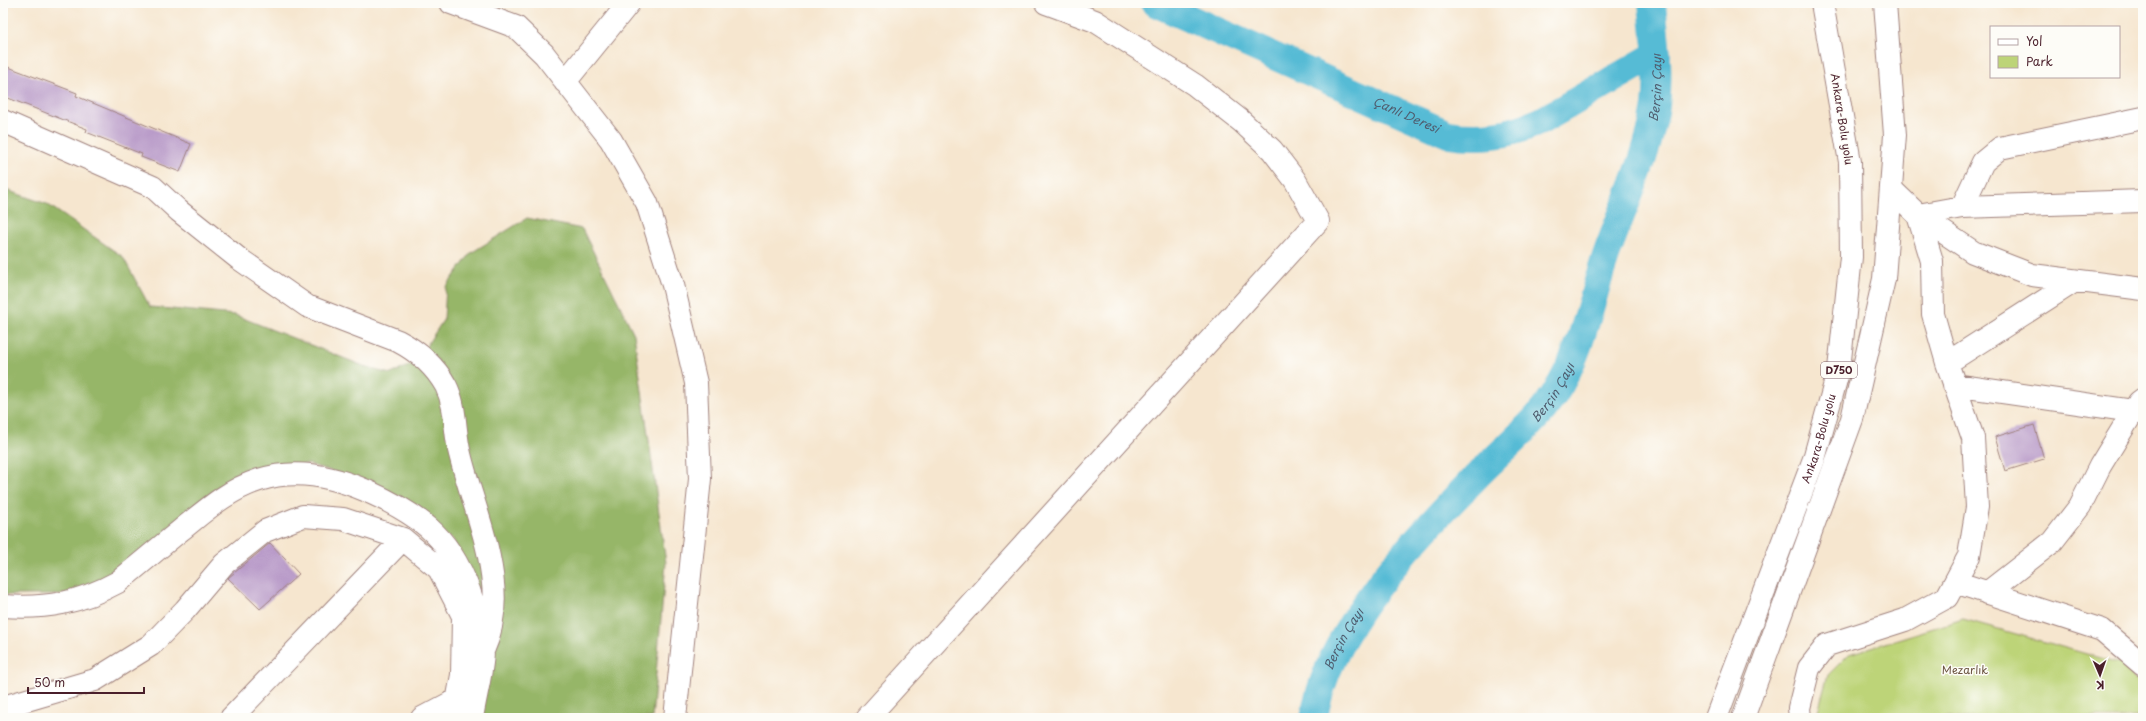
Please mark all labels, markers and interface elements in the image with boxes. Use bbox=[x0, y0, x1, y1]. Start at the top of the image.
legend bbox=[1990, 26, 2120, 78]
text: Yol bbox=[2026, 32, 2042, 50]
text: Park bbox=[2026, 52, 2053, 70]
water label: Berçin Çayı bbox=[1643, 53, 1666, 123]
street label: Ankara-Bolu yolu bbox=[1827, 72, 1858, 166]
water label: Çanlı Deresi bbox=[1370, 92, 1444, 138]
water label: Berçin Çayı bbox=[1527, 359, 1579, 426]
road number: D750 bbox=[1821, 362, 1857, 378]
street label: Ankara-Bolu yolu bbox=[1797, 392, 1840, 485]
water label: Berçin Çayı bbox=[1319, 604, 1368, 672]
north arrow bbox=[2080, 655, 2120, 695]
park label: Mezarlık bbox=[1942, 661, 1988, 678]
scale bar bbox=[28, 669, 144, 695]
text: 50 m bbox=[34, 673, 65, 691]
text: K bbox=[2096, 677, 2105, 694]

